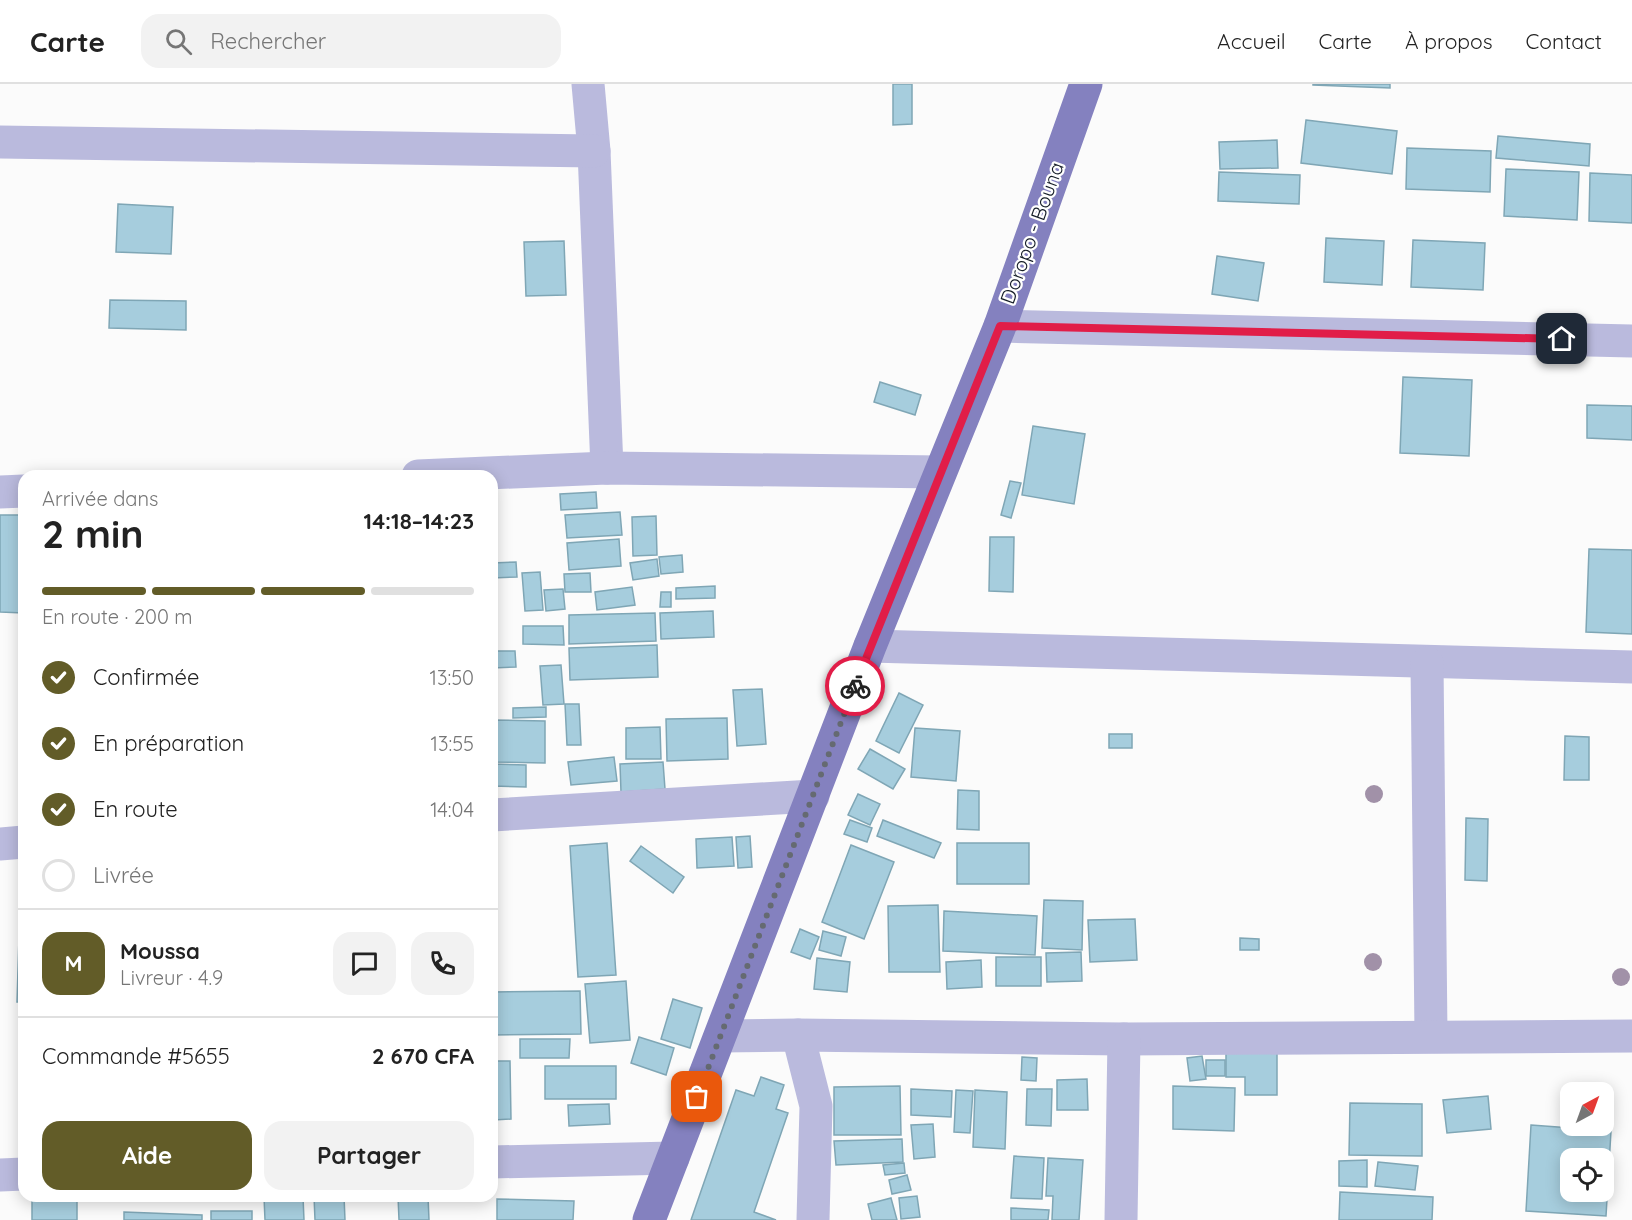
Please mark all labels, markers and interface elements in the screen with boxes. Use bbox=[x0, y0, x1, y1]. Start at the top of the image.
search box bbox=[141, 14, 561, 68]
text: Carte bbox=[30, 24, 105, 59]
icon: search bbox=[162, 25, 195, 58]
text: Rechercher bbox=[210, 27, 326, 55]
text: Accueil bbox=[1217, 28, 1286, 54]
text: Carte bbox=[1319, 28, 1372, 54]
text: À propos bbox=[1405, 28, 1493, 54]
text: Contact bbox=[1526, 28, 1602, 54]
street label: Doropo - Bouna bbox=[994, 159, 1069, 307]
pin bbox=[1536, 313, 1587, 364]
icon: home bbox=[1545, 322, 1578, 355]
text: Arrivée dans bbox=[42, 486, 158, 511]
text: 14:18–14:23 bbox=[364, 507, 474, 535]
text: 2 min bbox=[42, 509, 144, 558]
text: En route · 200 m bbox=[42, 604, 192, 629]
courier bbox=[825, 656, 885, 716]
icon: check bbox=[42, 661, 75, 694]
text: Confirmée bbox=[93, 663, 199, 691]
text: 13:50 bbox=[430, 665, 474, 690]
icon: bike bbox=[839, 670, 872, 703]
icon: check bbox=[42, 727, 75, 760]
text: En préparation bbox=[93, 729, 244, 757]
text: 13:55 bbox=[431, 731, 474, 756]
icon: check bbox=[42, 793, 75, 826]
text: En route bbox=[93, 795, 178, 823]
text: 14:04 bbox=[430, 797, 474, 822]
text: Livrée bbox=[93, 861, 154, 889]
button: chat bbox=[333, 932, 396, 995]
button: phone bbox=[411, 932, 474, 995]
text: Moussa bbox=[120, 937, 200, 965]
text: M bbox=[64, 949, 83, 977]
text: Livreur · 4.9 bbox=[120, 965, 223, 990]
text: Commande #5655 bbox=[42, 1042, 230, 1070]
text: 2 670 CFA bbox=[372, 1042, 474, 1070]
pin bbox=[671, 1071, 722, 1122]
icon: bag bbox=[680, 1080, 713, 1113]
north arrow bbox=[1560, 1082, 1614, 1136]
map controls bbox=[1560, 1082, 1614, 1202]
button: Aide bbox=[42, 1121, 252, 1190]
button: Partager bbox=[264, 1121, 474, 1190]
button: locate bbox=[1560, 1148, 1614, 1202]

